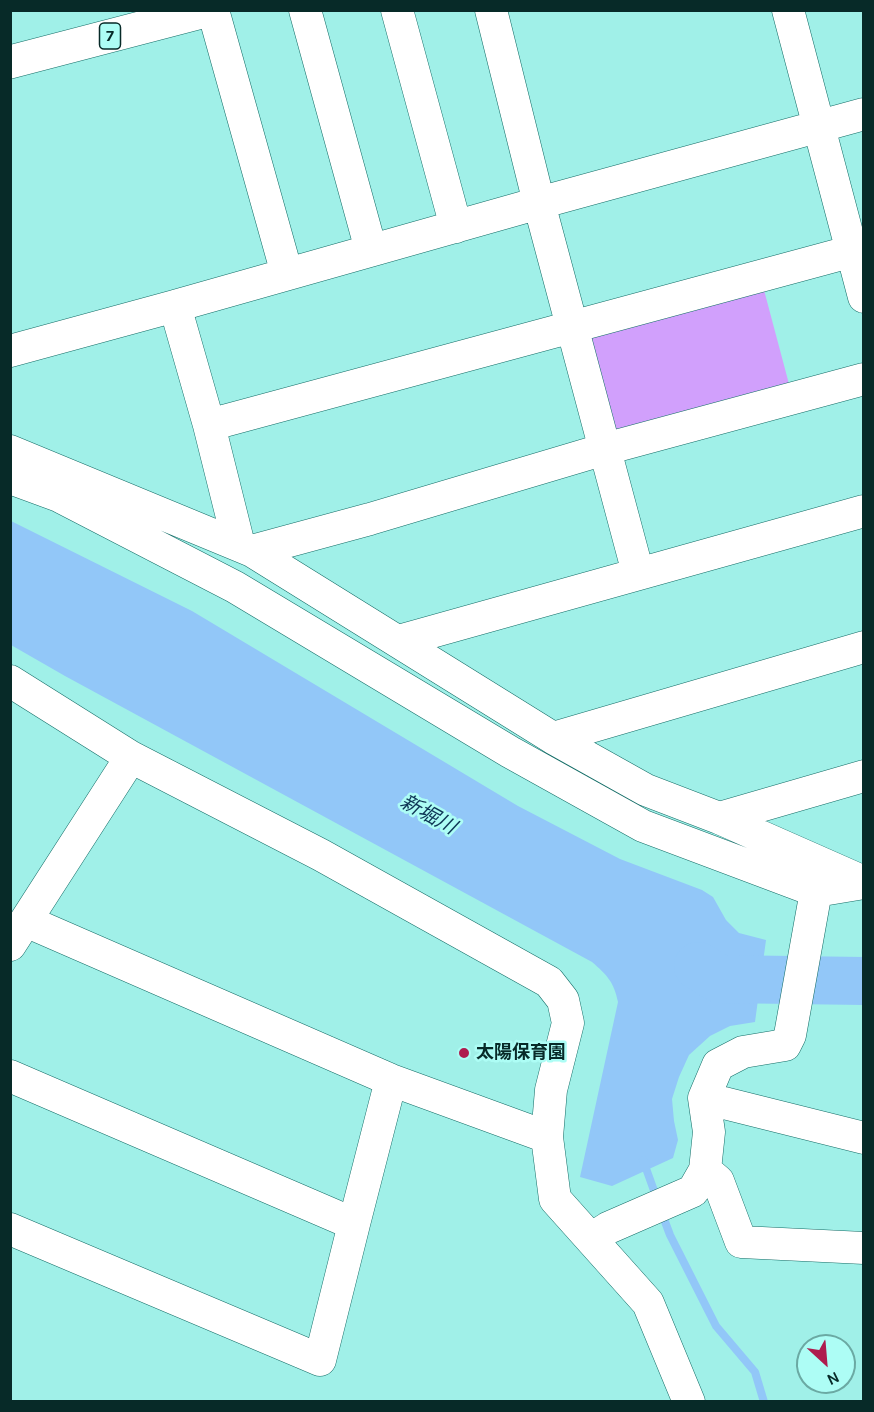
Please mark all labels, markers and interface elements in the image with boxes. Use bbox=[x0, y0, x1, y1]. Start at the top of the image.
road number: 7 bbox=[100, 23, 120, 49]
water label: 新堀川 bbox=[396, 790, 460, 840]
place label: 太陽保育園 bbox=[476, 1042, 566, 1064]
marker: 太陽保育園 bbox=[457, 1046, 471, 1060]
north arrow bbox=[796, 1334, 856, 1394]
text: N bbox=[824, 1368, 843, 1390]

